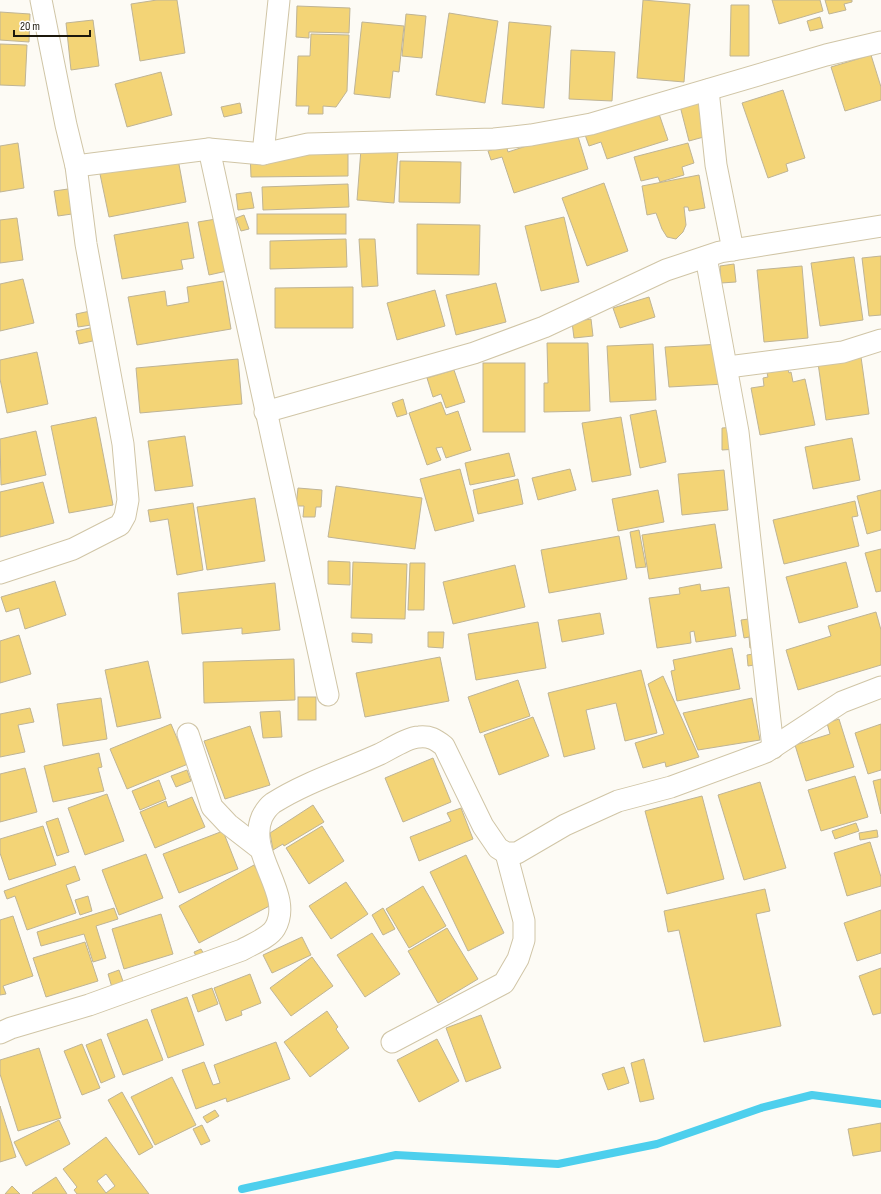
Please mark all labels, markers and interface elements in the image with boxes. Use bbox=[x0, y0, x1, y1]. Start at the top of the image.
scale bar bbox=[14, 12, 90, 38]
text: 20 m bbox=[20, 19, 40, 34]

